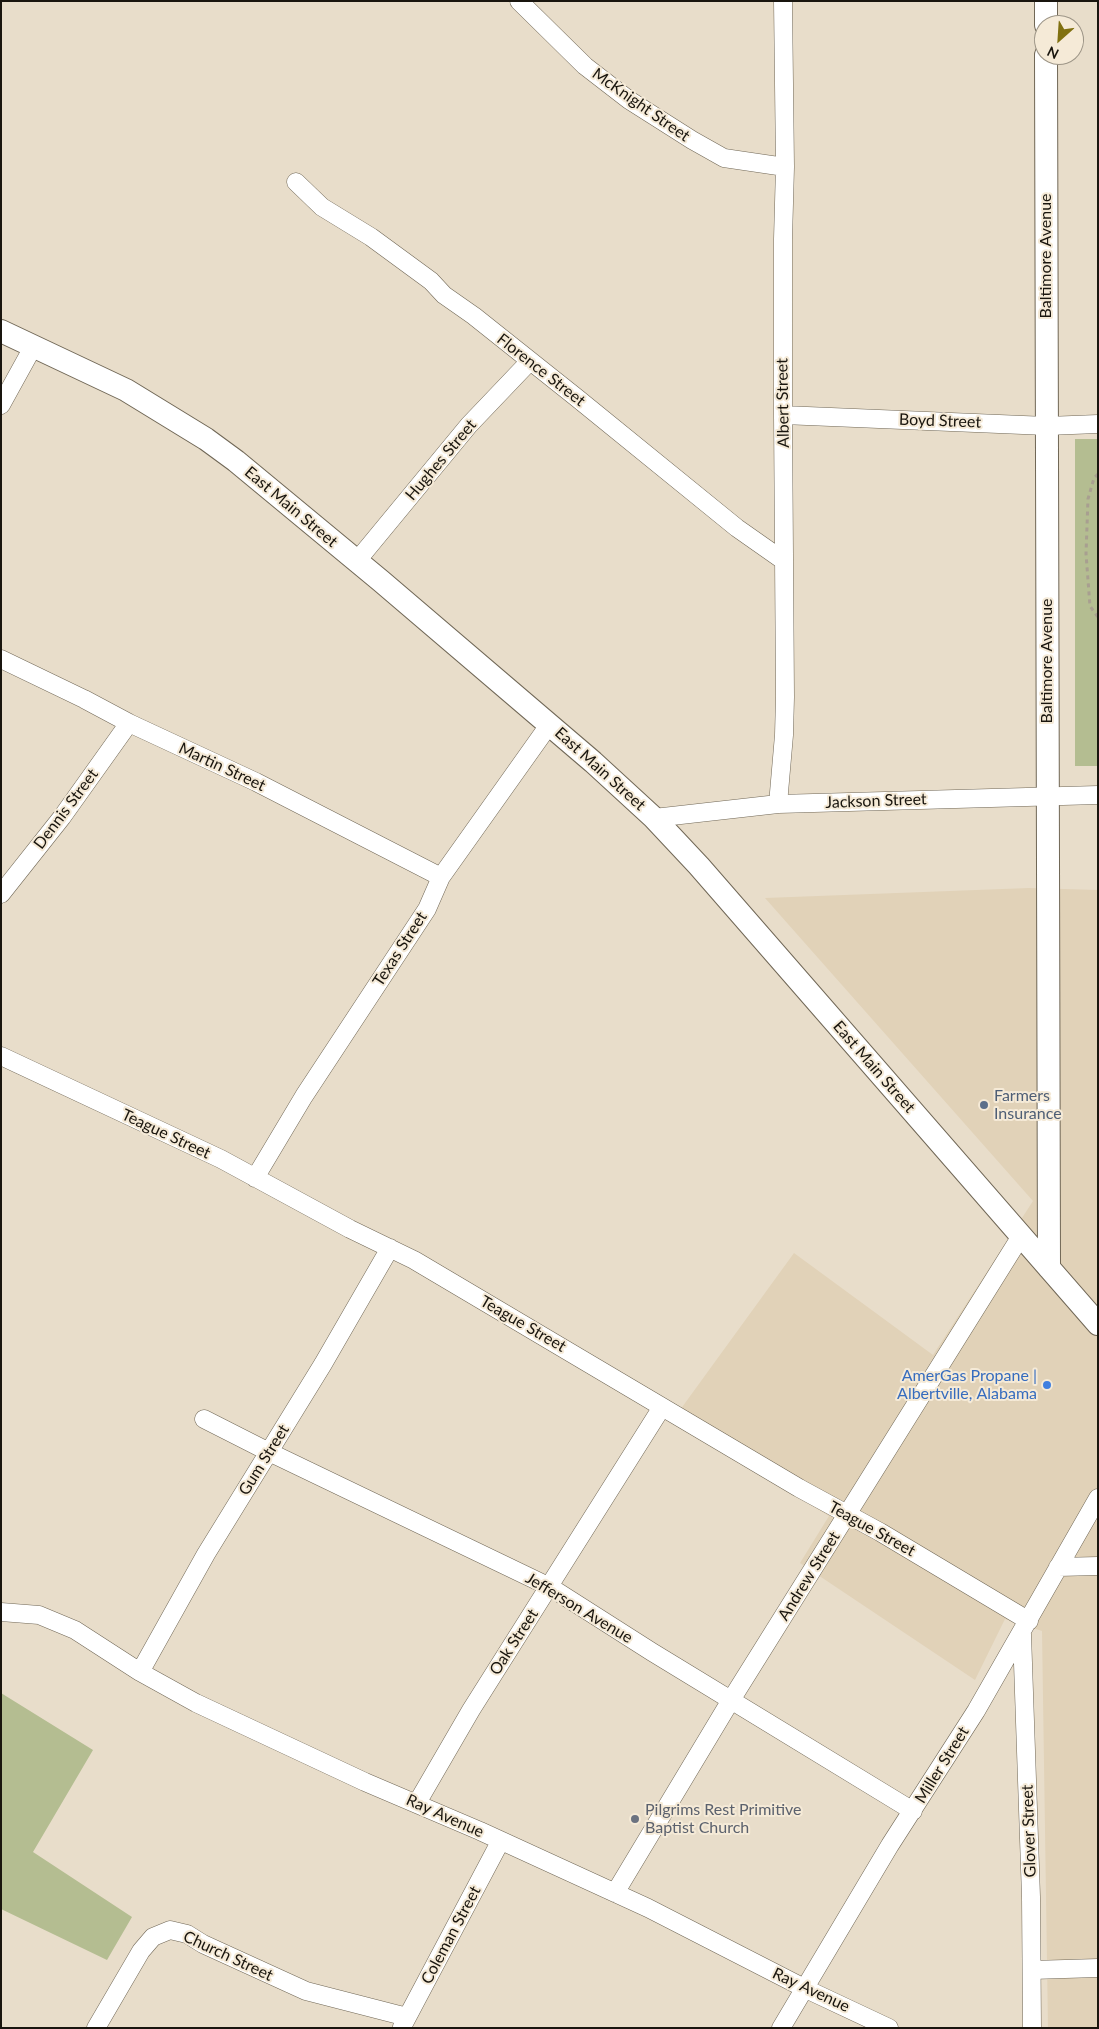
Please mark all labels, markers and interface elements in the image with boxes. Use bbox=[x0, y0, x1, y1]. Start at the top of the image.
north arrow bbox=[1034, 15, 1084, 65]
text: N bbox=[1044, 43, 1061, 63]
street label: McKnight Street bbox=[589, 64, 693, 146]
street label: Baltimore Avenue bbox=[1036, 193, 1056, 319]
street label: Florence Street bbox=[493, 330, 589, 410]
street label: Albert Street bbox=[773, 358, 793, 448]
street label: Boyd Street bbox=[899, 410, 981, 432]
street label: Hughes Street bbox=[402, 416, 480, 504]
street label: East Main Street bbox=[241, 463, 341, 551]
street label: Baltimore Avenue bbox=[1037, 598, 1057, 724]
street label: East Main Street bbox=[551, 723, 649, 815]
street label: Martin Street bbox=[176, 739, 268, 795]
street label: Dennis Street bbox=[30, 765, 102, 853]
street label: Jackson Street bbox=[825, 790, 927, 812]
street label: Texas Street bbox=[369, 908, 431, 990]
street label: East Main Street bbox=[829, 1017, 919, 1117]
place label: Farmers Insurance bbox=[994, 1086, 1062, 1124]
marker: Farmers Insurance bbox=[978, 1099, 990, 1111]
street label: Teague Street bbox=[119, 1105, 213, 1163]
street label: Teague Street bbox=[477, 1292, 569, 1356]
place label: AmerGas Propane | Albertville, Alabama bbox=[897, 1366, 1037, 1404]
marker: AmerGas Propane | Albertville, Alabama bbox=[1041, 1379, 1053, 1391]
street label: Gum Street bbox=[235, 1421, 293, 1499]
street label: Teague Street bbox=[825, 1497, 919, 1561]
street label: Andrew Street bbox=[774, 1528, 844, 1624]
street label: Jefferson Avenue bbox=[522, 1568, 636, 1648]
street label: Oak Street bbox=[486, 1605, 542, 1679]
street label: Miller Street bbox=[911, 1723, 973, 1807]
street label: Glover Street bbox=[1018, 1784, 1040, 1878]
street label: Ray Avenue bbox=[403, 1790, 487, 1842]
place label: Pilgrims Rest Primitive Baptist Church bbox=[645, 1800, 802, 1838]
marker: Pilgrims Rest Primitive Baptist Church bbox=[629, 1813, 641, 1825]
street label: Coleman Street bbox=[417, 1883, 485, 1987]
street label: Church Street bbox=[180, 1927, 276, 1985]
street label: Ray Avenue bbox=[769, 1964, 853, 2016]

